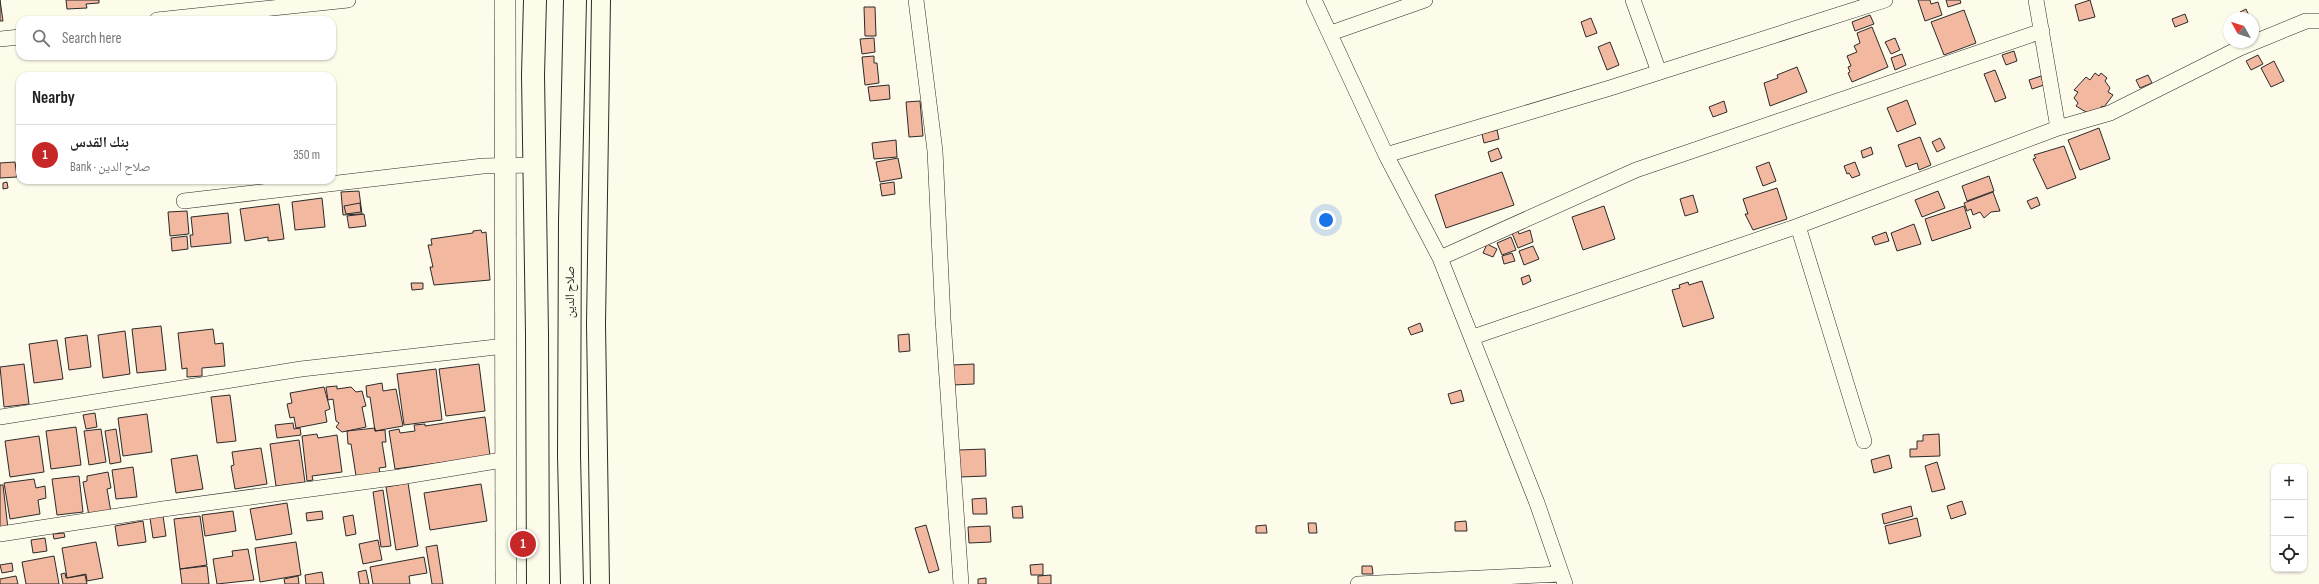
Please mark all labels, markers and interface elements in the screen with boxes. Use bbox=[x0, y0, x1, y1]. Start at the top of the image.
north arrow bbox=[2223, 12, 2259, 48]
search box bbox=[16, 16, 336, 60]
icon: search bbox=[30, 27, 52, 49]
text: Search here bbox=[62, 29, 122, 48]
text: Nearby bbox=[32, 88, 75, 108]
text: بنك القدس bbox=[70, 133, 129, 152]
text: 1 bbox=[42, 147, 48, 163]
text: 350 m bbox=[293, 147, 320, 163]
text: Bank · صلاح الدين bbox=[70, 159, 151, 175]
your location bbox=[1316, 210, 1336, 230]
street label: صلاح الدين bbox=[562, 266, 579, 318]
map controls bbox=[2271, 464, 2307, 572]
button: + bbox=[2271, 464, 2307, 500]
button: − bbox=[2271, 500, 2307, 536]
pin: 1 bbox=[510, 529, 536, 559]
button: locate bbox=[2271, 536, 2307, 572]

